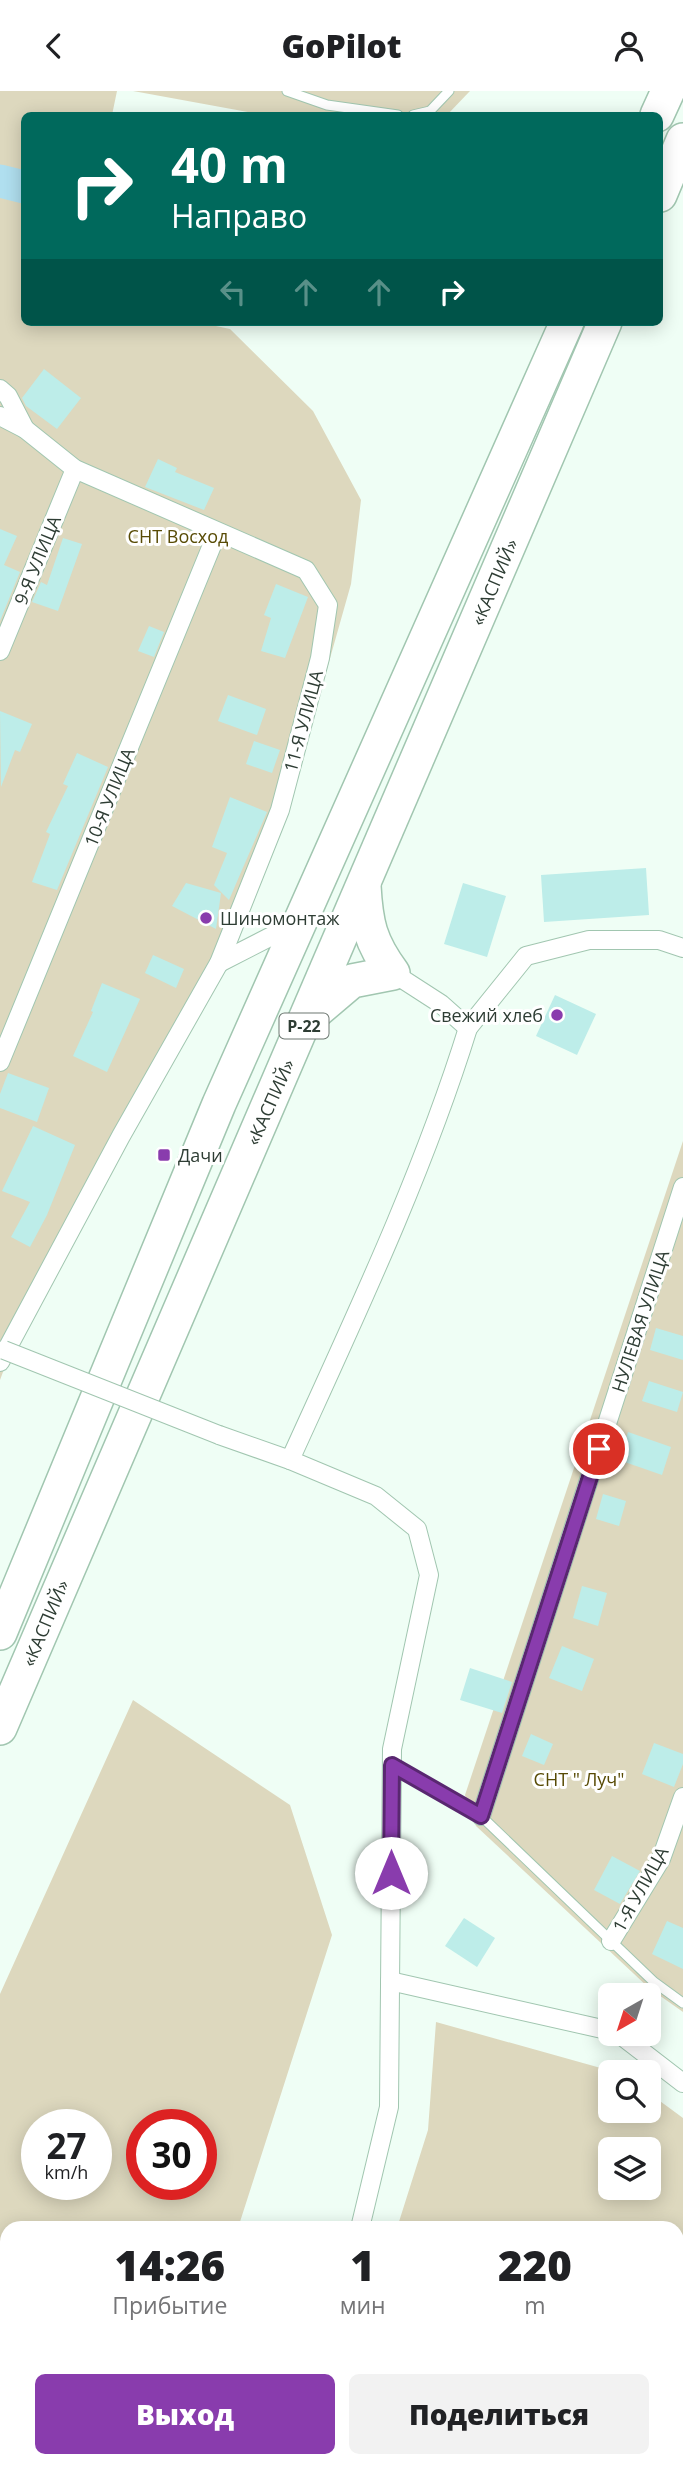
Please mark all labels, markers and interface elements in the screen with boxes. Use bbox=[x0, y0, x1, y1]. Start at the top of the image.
text: GoPilot bbox=[281, 24, 402, 67]
icon: back bbox=[35, 27, 73, 65]
icon: person bbox=[610, 27, 648, 65]
text: 40 m bbox=[171, 131, 288, 197]
icon: right bbox=[56, 140, 147, 231]
text: Направо bbox=[171, 194, 307, 237]
icon: left bbox=[214, 273, 252, 311]
icon: ahead bbox=[287, 273, 325, 311]
icon: ahead bbox=[360, 273, 398, 311]
icon: right bbox=[433, 273, 471, 311]
street label: 9-Я УЛИЦА bbox=[8, 511, 66, 608]
park label: СНТ Восход bbox=[128, 524, 228, 548]
street label: «КАСПИЙ» bbox=[465, 535, 523, 629]
street label: 11-Я УЛИЦА bbox=[278, 667, 328, 775]
street label: 10-Я УЛИЦА bbox=[78, 743, 140, 850]
place label: Шиномонтаж bbox=[220, 906, 340, 930]
marker: Шиномонтаж bbox=[198, 910, 214, 926]
place label: Свежий хлеб bbox=[430, 1003, 543, 1027]
marker: Свежий хлеб bbox=[549, 1007, 565, 1023]
road number: Р-22 bbox=[280, 1014, 328, 1039]
street label: «КАСПИЙ» bbox=[240, 1055, 300, 1149]
place label: Дачи bbox=[178, 1143, 223, 1167]
marker: Дачи bbox=[156, 1147, 172, 1163]
street label: НУЛЕВАЯ УЛИЦА bbox=[606, 1246, 675, 1395]
pin bbox=[569, 1419, 629, 1479]
icon: arrive bbox=[580, 1430, 618, 1468]
street label: «КАСПИЙ» bbox=[16, 1576, 74, 1670]
park label: СНТ " Луч" bbox=[534, 1767, 624, 1791]
position arrow bbox=[354, 1836, 428, 1910]
street label: 1-Я УЛИЦА bbox=[607, 1841, 674, 1936]
north arrow bbox=[598, 1983, 662, 2046]
map controls bbox=[598, 1983, 661, 2200]
button: search bbox=[598, 2060, 661, 2123]
speed limit sign: 30 bbox=[126, 2109, 217, 2200]
text: 27 bbox=[46, 2122, 87, 2169]
button: layers bbox=[598, 2137, 661, 2200]
text: km/h bbox=[45, 2160, 88, 2184]
text: 14:26 bbox=[115, 2236, 225, 2293]
text: 1 bbox=[350, 2236, 375, 2293]
text: 220 bbox=[498, 2236, 572, 2293]
text: Прибытие bbox=[112, 2289, 227, 2321]
text: мин bbox=[340, 2289, 386, 2321]
text: m bbox=[524, 2289, 545, 2321]
button: Выход bbox=[35, 2374, 335, 2454]
button: Поделиться bbox=[349, 2374, 649, 2454]

